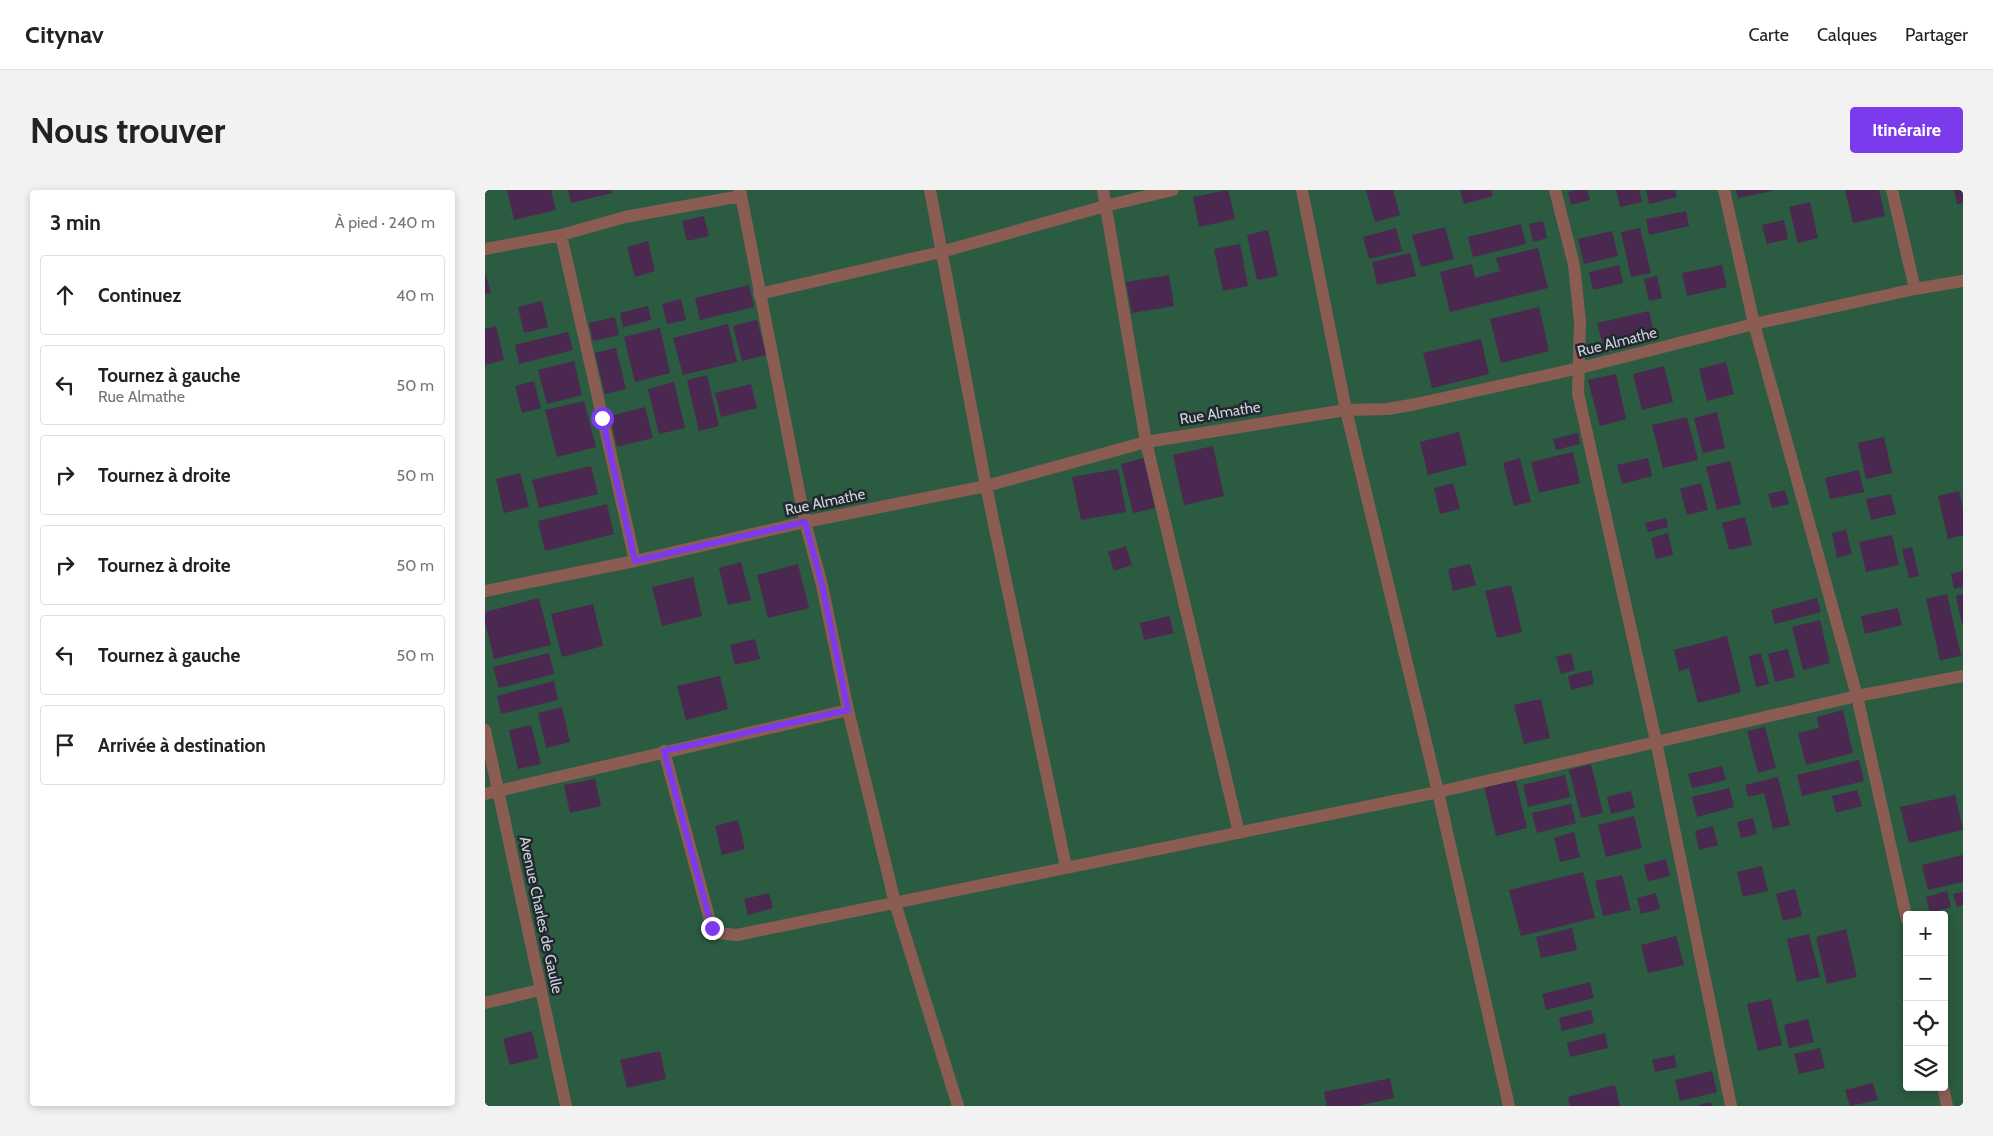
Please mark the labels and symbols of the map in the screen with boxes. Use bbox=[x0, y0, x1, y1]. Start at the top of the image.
street label: Rue Almathe bbox=[1575, 323, 1659, 361]
street label: Rue Almathe bbox=[1178, 398, 1262, 428]
route start bbox=[591, 407, 614, 430]
street label: Rue Almathe bbox=[783, 485, 867, 519]
street label: Avenue Charles de Gaulle bbox=[516, 835, 567, 996]
route end bbox=[701, 917, 724, 940]

